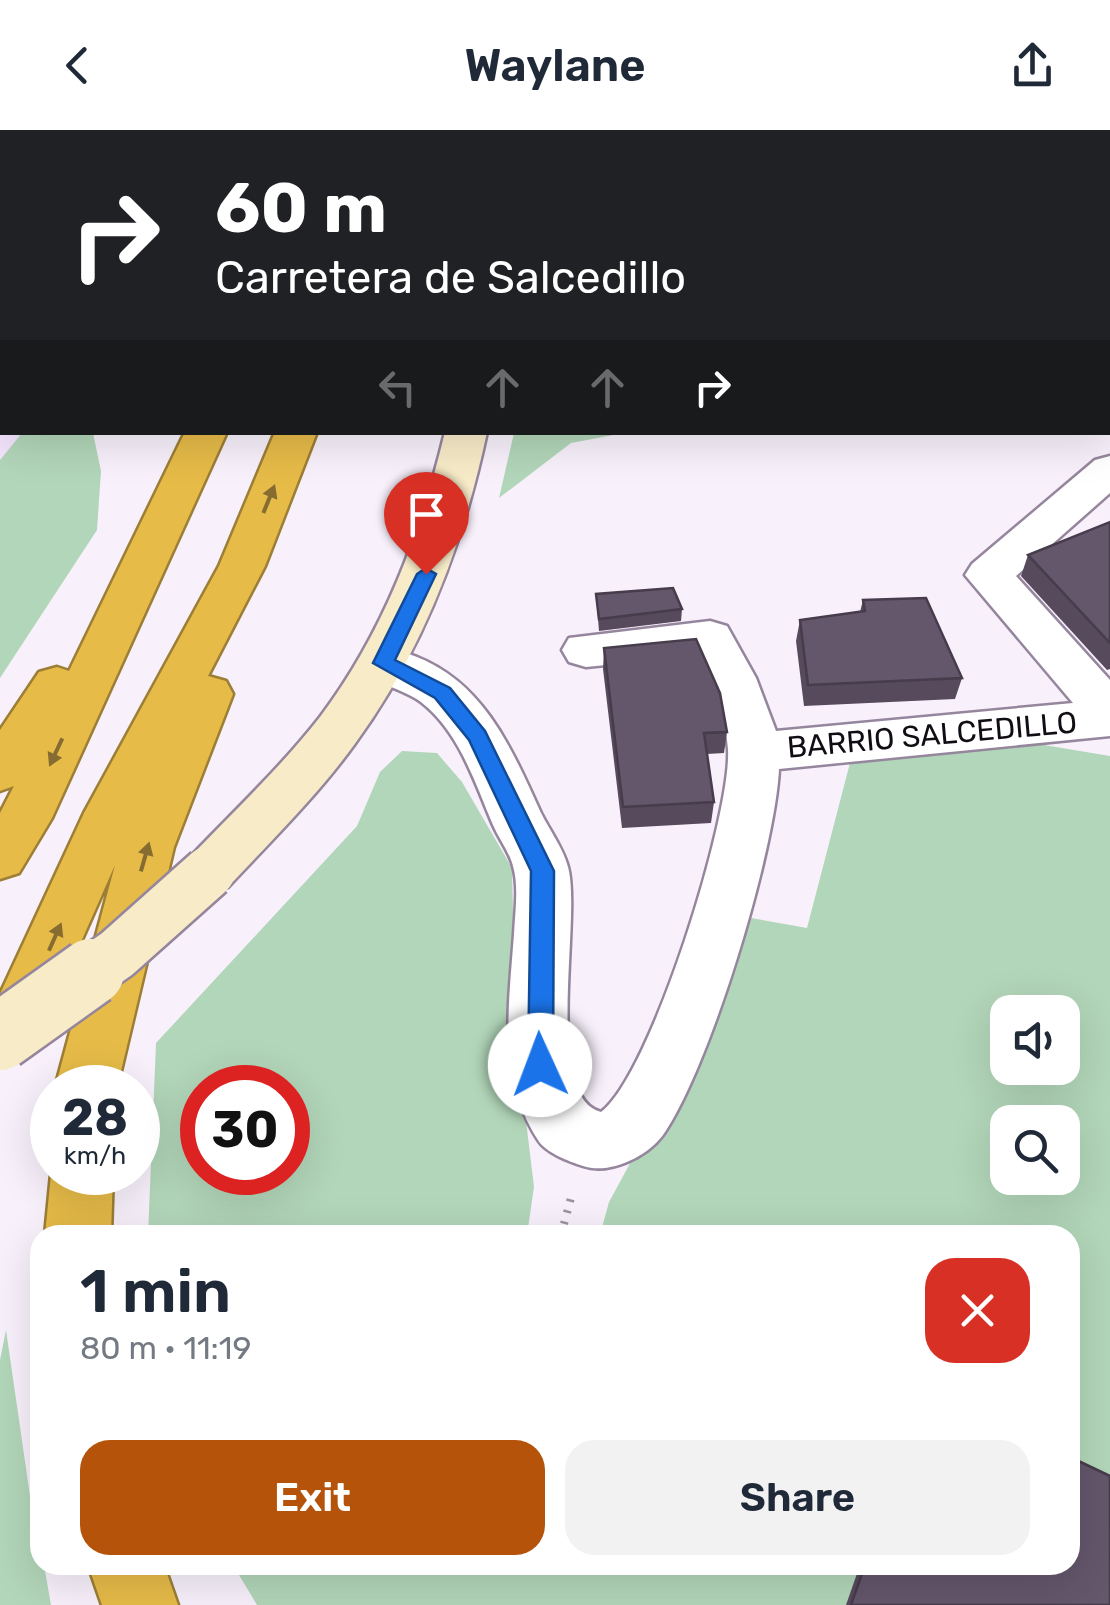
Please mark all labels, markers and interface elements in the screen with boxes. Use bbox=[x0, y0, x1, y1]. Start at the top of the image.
icon: back bbox=[50, 38, 105, 93]
icon: share bbox=[1005, 38, 1060, 93]
text: Waylane bbox=[464, 39, 646, 92]
text: 60 m bbox=[215, 167, 387, 250]
icon: right bbox=[50, 170, 180, 300]
text: Carretera de Salcedillo bbox=[215, 251, 686, 304]
icon: left bbox=[370, 360, 425, 415]
icon: ahead bbox=[475, 360, 530, 415]
icon: ahead bbox=[580, 360, 635, 415]
icon: right bbox=[685, 360, 740, 415]
pin bbox=[384, 472, 469, 575]
one-way arrow bbox=[262, 484, 278, 514]
icon: arrive bbox=[399, 487, 454, 542]
street label: BARRIO SALCEDILLO bbox=[786, 704, 1078, 766]
one-way arrow bbox=[48, 738, 64, 767]
one-way arrow bbox=[138, 841, 153, 872]
one-way arrow bbox=[47, 922, 63, 952]
map controls bbox=[990, 995, 1080, 1195]
button: sound bbox=[990, 995, 1080, 1085]
position arrow bbox=[488, 1013, 592, 1117]
speed limit sign: 30 bbox=[180, 1065, 310, 1195]
text: 28 bbox=[62, 1088, 128, 1148]
button: search bbox=[990, 1105, 1080, 1195]
text: km/h bbox=[64, 1141, 126, 1170]
text: 1 min bbox=[80, 1256, 231, 1327]
button: close bbox=[925, 1258, 1030, 1363]
text: 80 m · 11:19 bbox=[80, 1329, 251, 1367]
button: Exit bbox=[80, 1440, 545, 1555]
button: Share bbox=[565, 1440, 1030, 1555]

